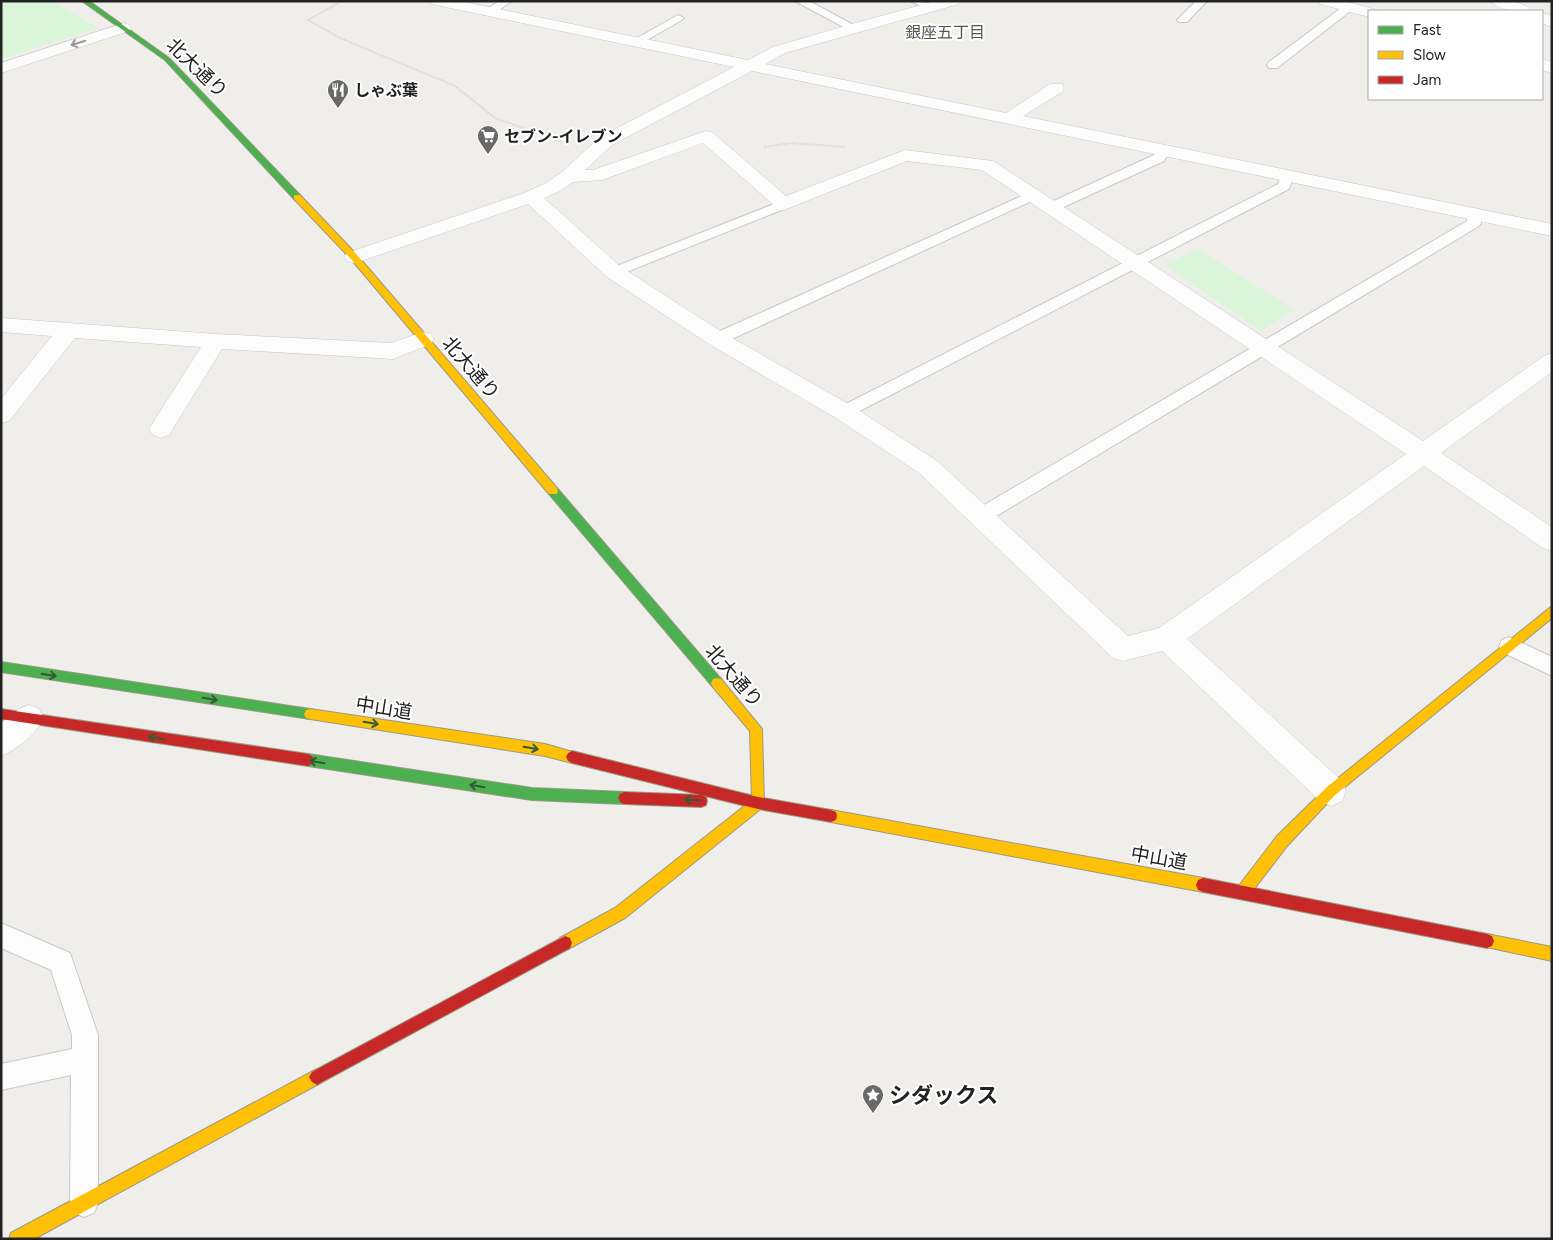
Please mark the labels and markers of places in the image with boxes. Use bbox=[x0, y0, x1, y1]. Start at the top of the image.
restaurant icon: しゃぶ葉 bbox=[326, 78, 350, 109]
place label: しゃぶ葉 bbox=[354, 81, 418, 100]
supermarket icon: セブン-イレブン bbox=[476, 124, 500, 155]
place label: セブン-イレブン bbox=[504, 127, 623, 146]
place label: シダックス bbox=[889, 1082, 998, 1109]
place icon: シダックス bbox=[861, 1083, 885, 1114]

